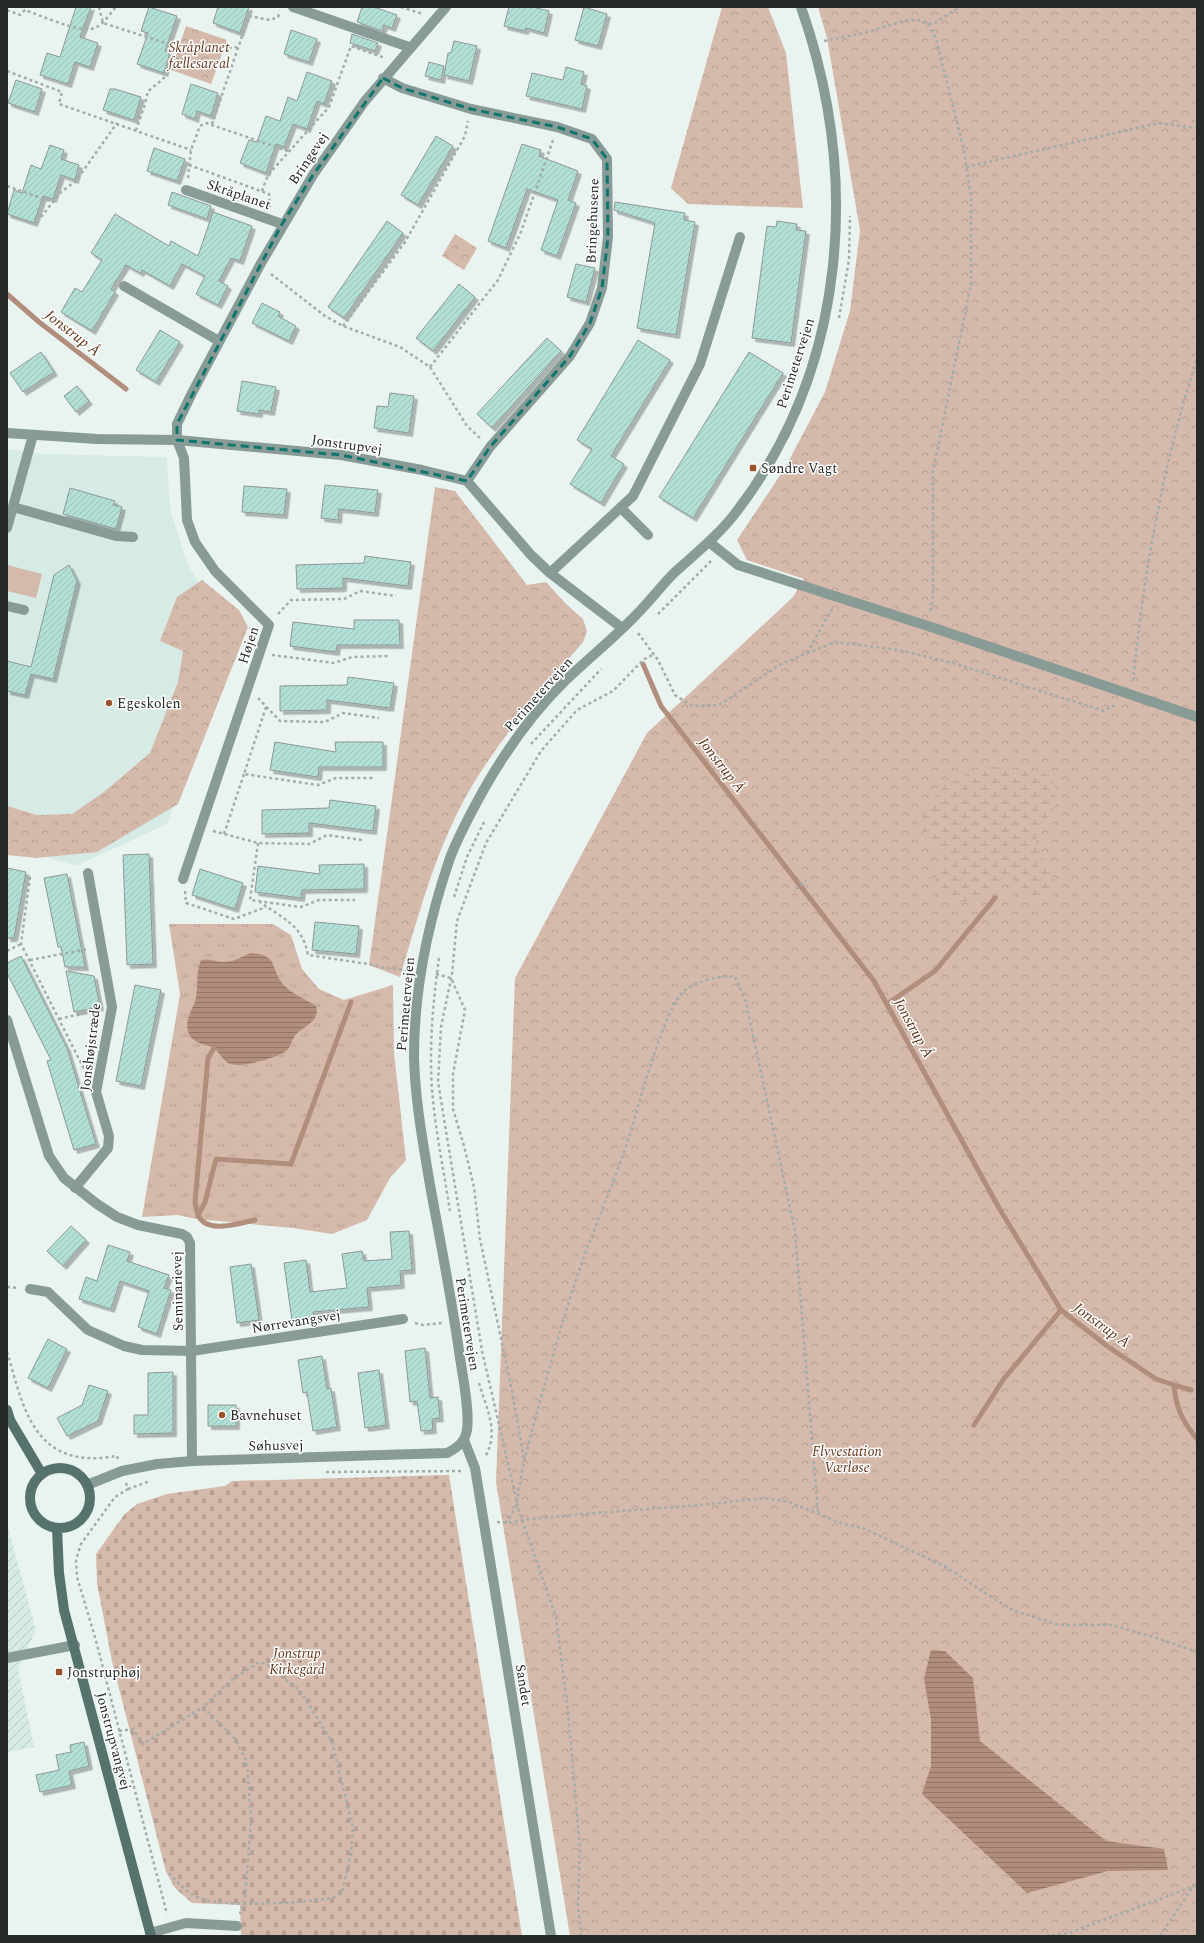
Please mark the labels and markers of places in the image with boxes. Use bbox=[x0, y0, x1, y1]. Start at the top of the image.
place label: Søndre Vagt bbox=[761, 458, 837, 479]
marker: Søndre Vagt bbox=[748, 463, 758, 473]
place label: Egeskolen bbox=[117, 693, 181, 714]
marker: Egeskolen bbox=[104, 698, 114, 708]
place label: Bavnehuset bbox=[230, 1405, 302, 1426]
marker: Bavnehuset bbox=[217, 1410, 227, 1420]
place label: Jonstruphøj bbox=[67, 1662, 140, 1683]
marker: Jonstruphøj bbox=[54, 1667, 64, 1677]

